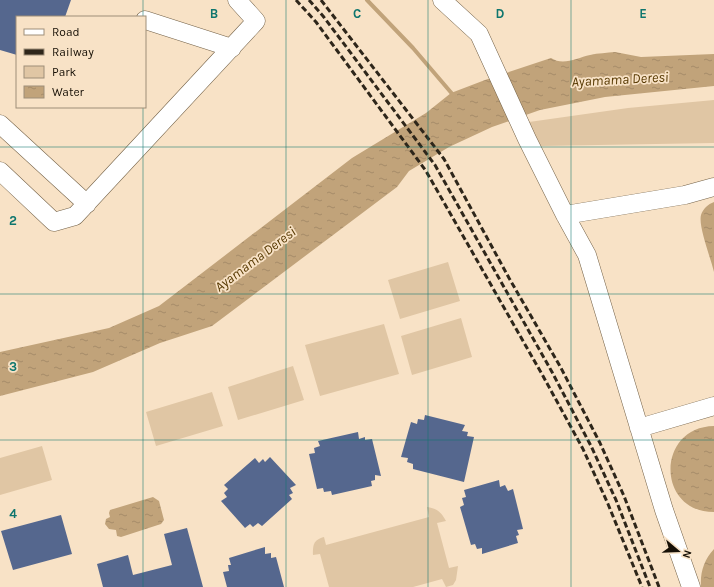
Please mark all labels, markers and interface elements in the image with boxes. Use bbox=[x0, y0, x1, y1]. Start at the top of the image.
text: B bbox=[210, 6, 218, 21]
text: C bbox=[353, 6, 361, 21]
text: D bbox=[496, 6, 505, 21]
text: E bbox=[639, 6, 647, 21]
legend bbox=[16, 16, 146, 108]
text: Road bbox=[52, 25, 80, 39]
text: Railway bbox=[52, 45, 94, 59]
text: Park bbox=[52, 65, 77, 79]
water label: Ayamama Deresi bbox=[571, 68, 669, 91]
text: Water bbox=[52, 85, 85, 99]
text: 2 bbox=[9, 213, 17, 228]
water label: Ayamama Deresi bbox=[211, 223, 299, 295]
text: 3 bbox=[9, 359, 17, 374]
text: 4 bbox=[9, 506, 17, 521]
north arrow bbox=[658, 531, 698, 571]
text: N bbox=[680, 548, 694, 560]

